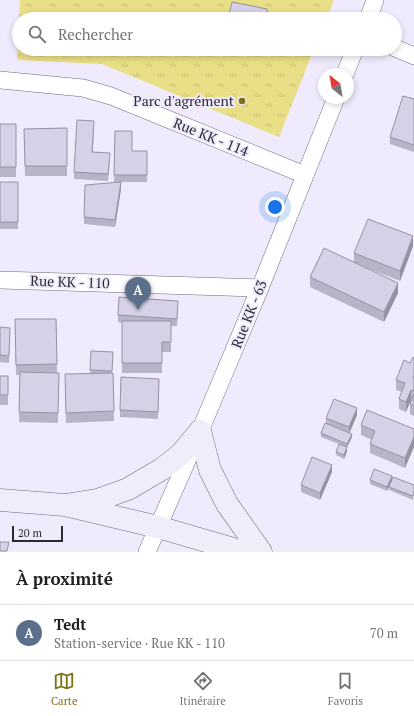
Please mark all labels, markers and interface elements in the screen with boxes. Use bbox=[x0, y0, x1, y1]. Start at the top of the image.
search box bbox=[12, 12, 402, 56]
icon: search bbox=[26, 23, 48, 45]
text: Rechercher bbox=[58, 24, 133, 44]
north arrow bbox=[318, 68, 354, 104]
place label: Parc d'agrément bbox=[133, 91, 235, 110]
marker: Parc d'agrément bbox=[237, 96, 247, 106]
street label: Rue KK - 114 bbox=[171, 113, 252, 160]
your location bbox=[265, 197, 285, 217]
street label: Rue KK - 110 bbox=[30, 271, 110, 292]
pin: A bbox=[125, 277, 151, 310]
street label: Rue KK - 63 bbox=[226, 277, 271, 351]
scale bar bbox=[12, 524, 63, 543]
text: 20 m bbox=[18, 526, 42, 540]
text: À proximité bbox=[16, 567, 113, 590]
text: Tedt bbox=[54, 614, 86, 634]
text: A bbox=[24, 624, 34, 642]
text: 70 m bbox=[370, 624, 398, 642]
text: Station-service · Rue KK - 110 bbox=[54, 634, 225, 652]
tab: Carte bbox=[51, 670, 77, 708]
tab: Itinéraire bbox=[179, 670, 226, 708]
tab: Favoris bbox=[328, 670, 363, 708]

